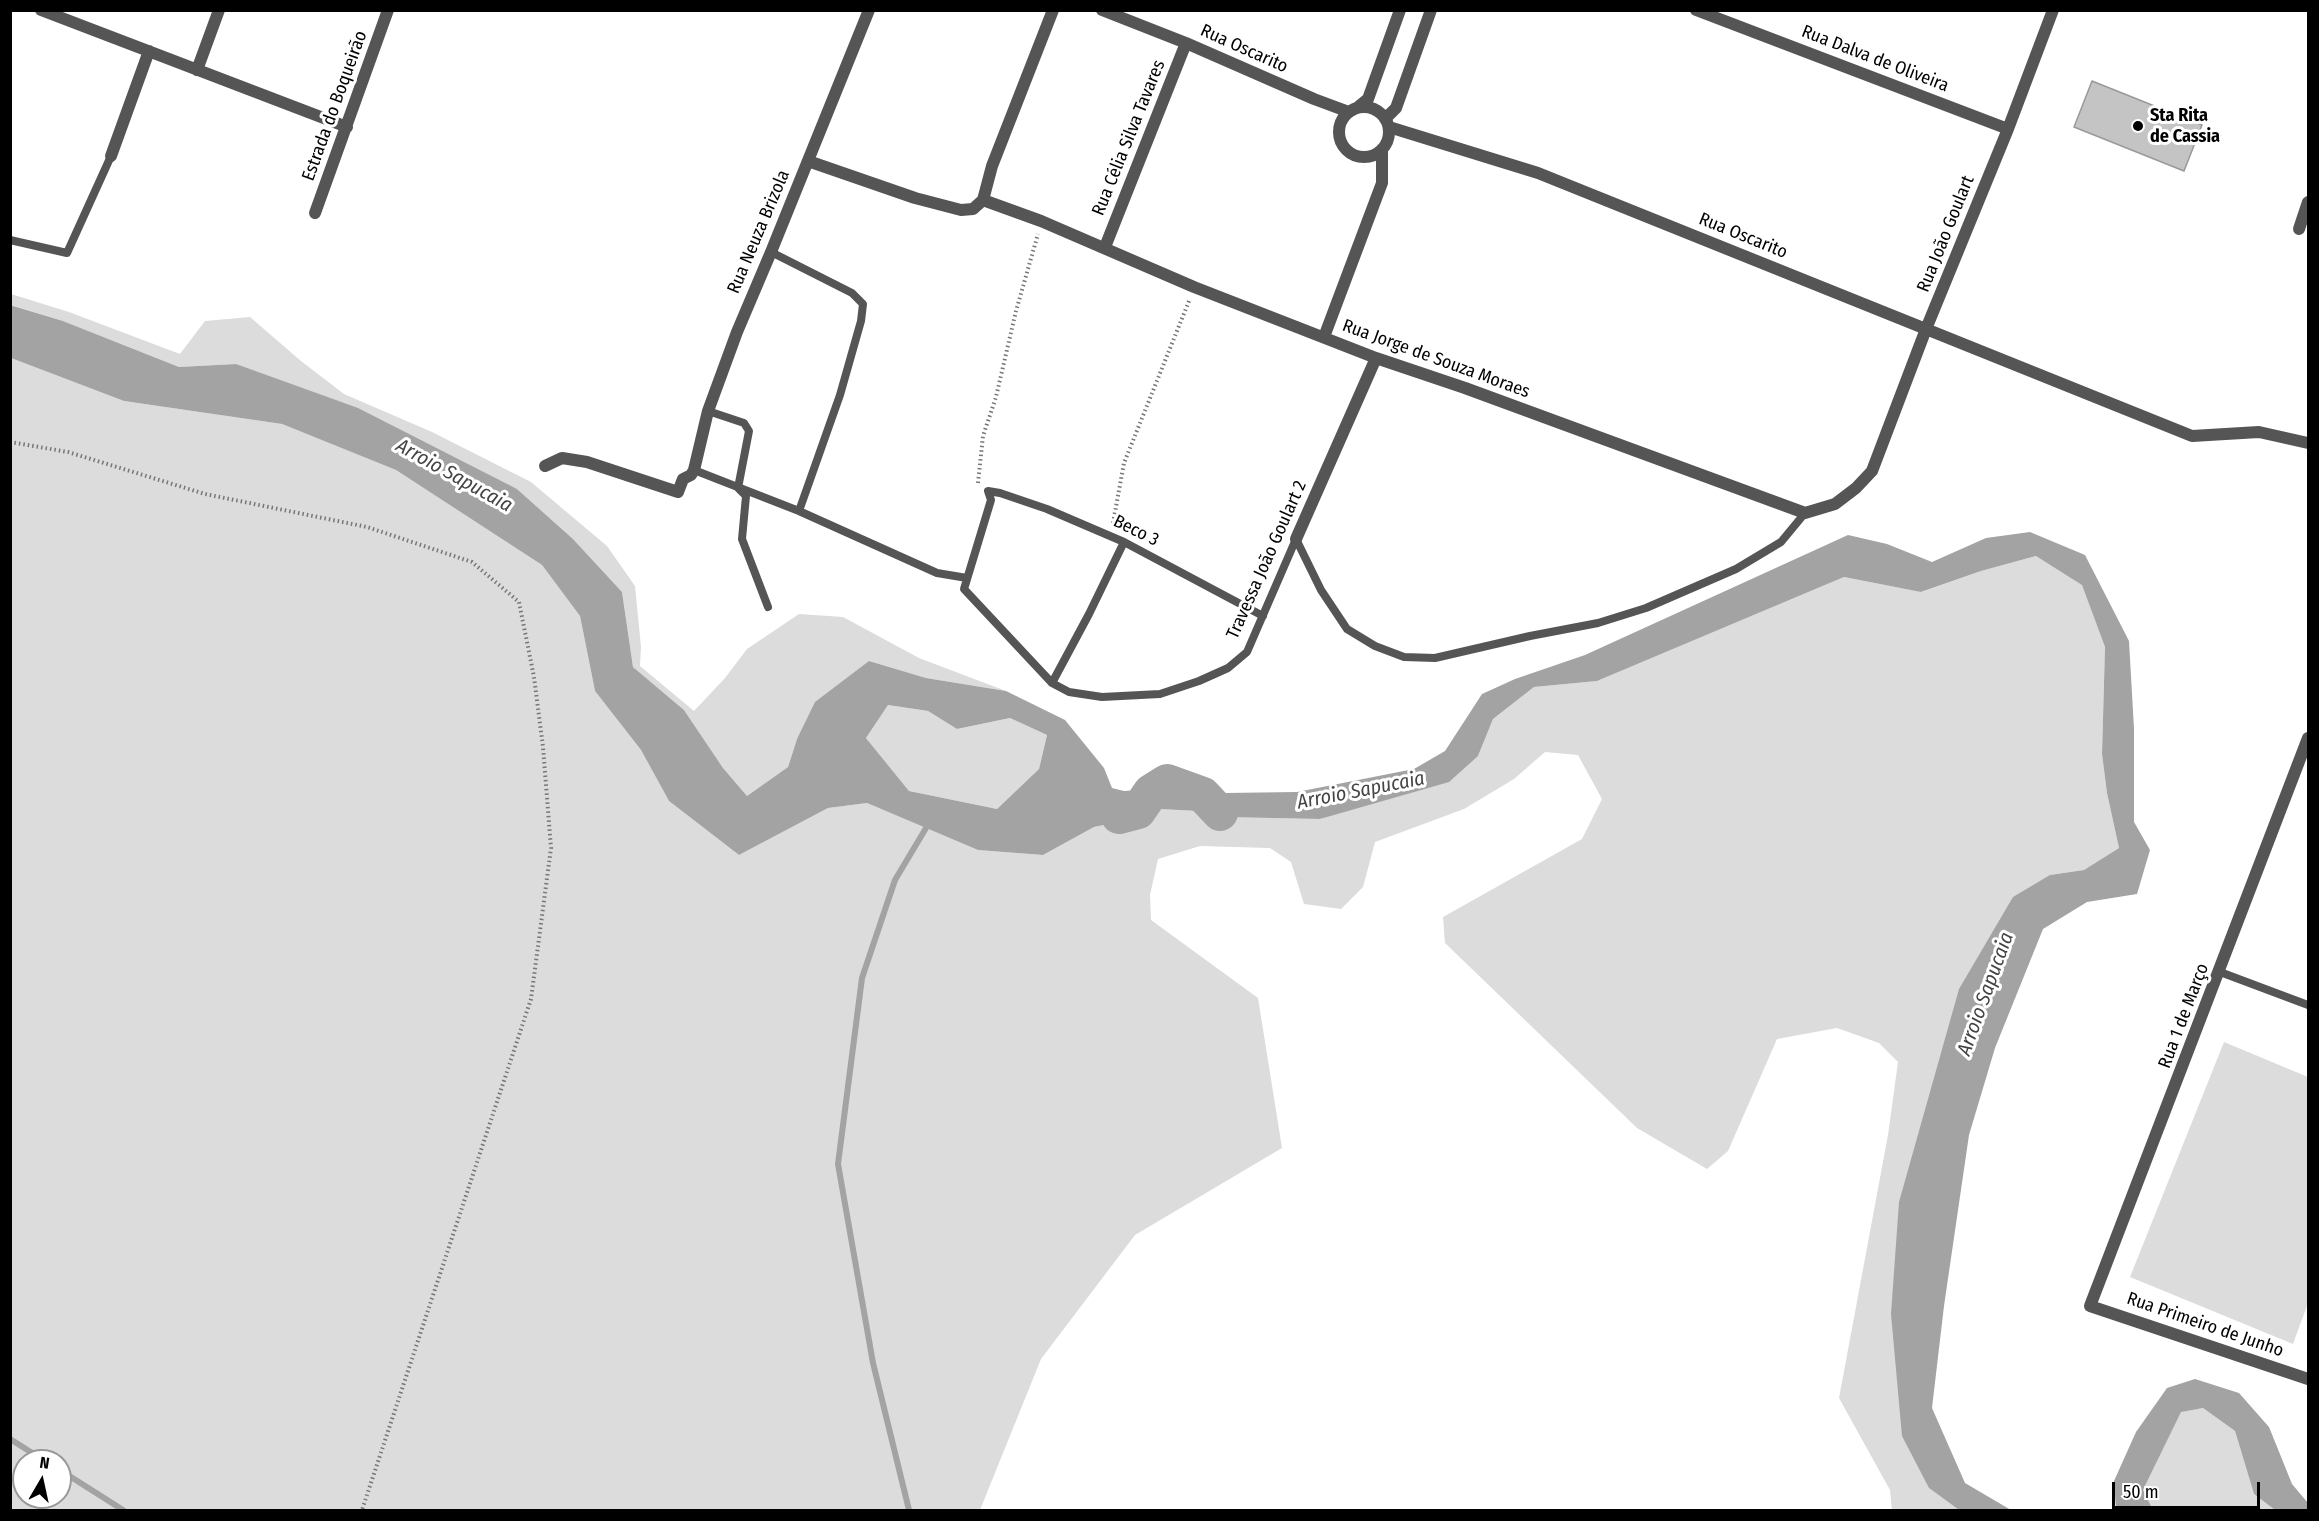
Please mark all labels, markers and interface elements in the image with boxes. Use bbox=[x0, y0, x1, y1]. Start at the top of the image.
street label: Rua Oscarito bbox=[1197, 20, 1291, 78]
street label: Rua Dalva de Oliveira bbox=[1798, 21, 1952, 97]
street label: Estrada do Boqueirão bbox=[298, 28, 372, 184]
street label: Rua Célia Silva Tavares bbox=[1088, 57, 1170, 219]
place label: Sta Rita de Cassia bbox=[2150, 105, 2220, 148]
marker: Sta Rita de Cassia bbox=[2131, 119, 2145, 133]
street label: Rua Neuza Brizola bbox=[723, 167, 795, 297]
street label: Rua João Goulart bbox=[1913, 173, 1979, 295]
street label: Rua Oscarito bbox=[1696, 208, 1790, 264]
street label: Rua Jorge de Souza Moraes bbox=[1339, 315, 1533, 403]
water label: Arroio Sapucaia bbox=[392, 434, 516, 518]
street label: Travessa João Goulart 2 bbox=[1222, 478, 1312, 642]
street label: Beco 3 bbox=[1110, 511, 1162, 551]
water label: Arroio Sapucaia bbox=[1295, 767, 1427, 815]
water label: Arroio Sapucaia bbox=[1953, 929, 2019, 1059]
street label: Rua 1 de Março bbox=[2154, 961, 2214, 1071]
street label: Rua Primeiro de Junho bbox=[2124, 1288, 2286, 1362]
north arrow bbox=[12, 1449, 72, 1509]
text: N bbox=[38, 1453, 51, 1473]
scale bar bbox=[2115, 1470, 2264, 1508]
text: 50 m bbox=[2123, 1481, 2159, 1503]

